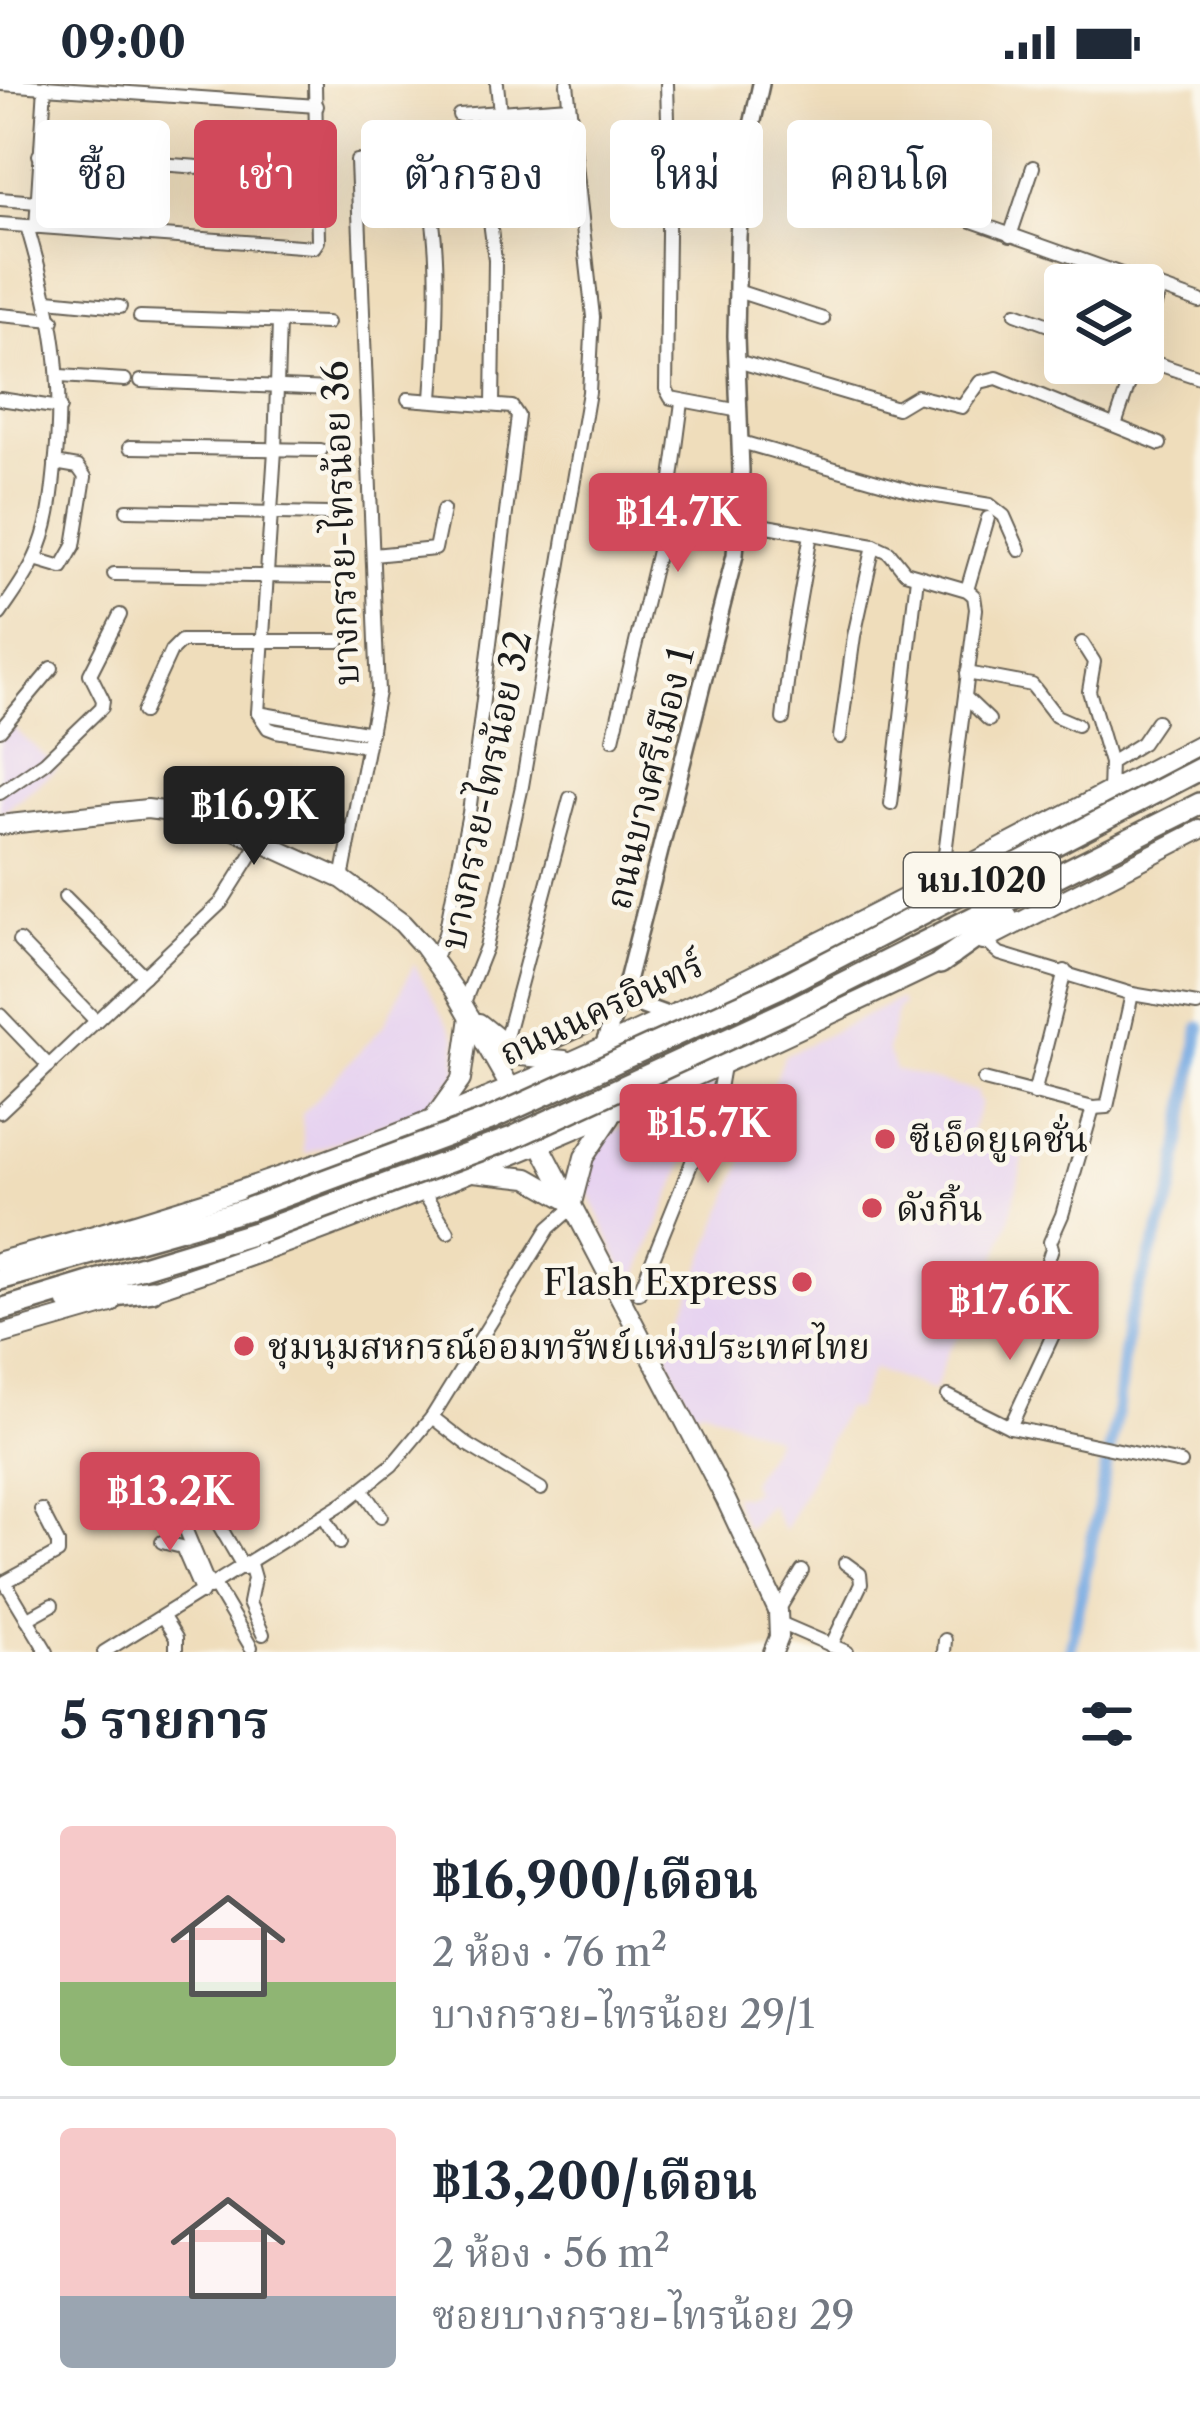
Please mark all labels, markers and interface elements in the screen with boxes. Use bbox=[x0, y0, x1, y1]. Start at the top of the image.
text: 09:00 bbox=[60, 14, 186, 70]
chip: ซื้อ bbox=[36, 120, 170, 228]
chip: เช่า bbox=[194, 120, 337, 228]
chip: ตัวกรอง bbox=[361, 120, 586, 228]
chip: ใหม่ bbox=[610, 120, 763, 228]
chip: คอนโด bbox=[787, 120, 992, 228]
map controls bbox=[1044, 264, 1164, 384]
button: layers bbox=[1044, 264, 1164, 384]
street label: บางกรวย-ไทรน้อย 36 bbox=[310, 360, 368, 686]
pin: ฿14.7K bbox=[580, 473, 776, 575]
text: ฿14.7K bbox=[616, 488, 740, 536]
street label: บางกรวย-ไทรน้อย 32 bbox=[428, 626, 540, 953]
street label: ถนนบางศรีเมือง 1 bbox=[595, 642, 703, 914]
pin: ฿16.9K bbox=[156, 766, 352, 868]
text: ฿16.9K bbox=[191, 781, 317, 829]
road number: นบ.1020 bbox=[904, 853, 1060, 907]
street label: ถนนนครอินทร์ bbox=[492, 941, 711, 1074]
pin: ฿15.7K bbox=[610, 1084, 806, 1186]
text: ฿15.7K bbox=[647, 1099, 769, 1147]
place label: ซีเอ็ดยูเคชั่น bbox=[909, 1113, 1088, 1163]
marker: ซีเอ็ดยูเคชั่น bbox=[872, 1126, 898, 1152]
place label: ดังกิ้น bbox=[896, 1183, 983, 1230]
marker: ดังกิ้น bbox=[859, 1195, 885, 1221]
place label: Flash Express bbox=[543, 1260, 778, 1304]
pin: ฿17.6K bbox=[912, 1261, 1108, 1363]
marker: Flash Express bbox=[789, 1269, 815, 1295]
text: ฿17.6K bbox=[949, 1276, 1071, 1324]
place label: ชุมนุมสหกรณ์ออมทรัพย์แห่งประเทศไทย bbox=[268, 1322, 870, 1370]
marker: ชุมนุมสหกรณ์ออมทรัพย์แห่งประเทศไทย bbox=[231, 1333, 257, 1359]
pin: ฿13.2K bbox=[72, 1452, 268, 1554]
text: ฿13.2K bbox=[107, 1467, 233, 1515]
text: 5 รายการ bbox=[60, 1689, 269, 1751]
icon: filters bbox=[1074, 1691, 1140, 1757]
text: ฿16,900/เดือน bbox=[432, 1849, 758, 1911]
icon: home bbox=[156, 1874, 300, 2018]
text: 2 ห้อง · 76 m² bbox=[432, 1928, 667, 1976]
text: บางกรวย-ไทรน้อย 29/1 bbox=[432, 1990, 814, 2038]
text: ฿13,200/เดือน bbox=[432, 2150, 757, 2212]
icon: home bbox=[156, 2176, 300, 2320]
text: 2 ห้อง · 56 m² bbox=[432, 2229, 670, 2277]
text: ซอยบางกรวย-ไทรน้อย 29 bbox=[432, 2291, 855, 2339]

